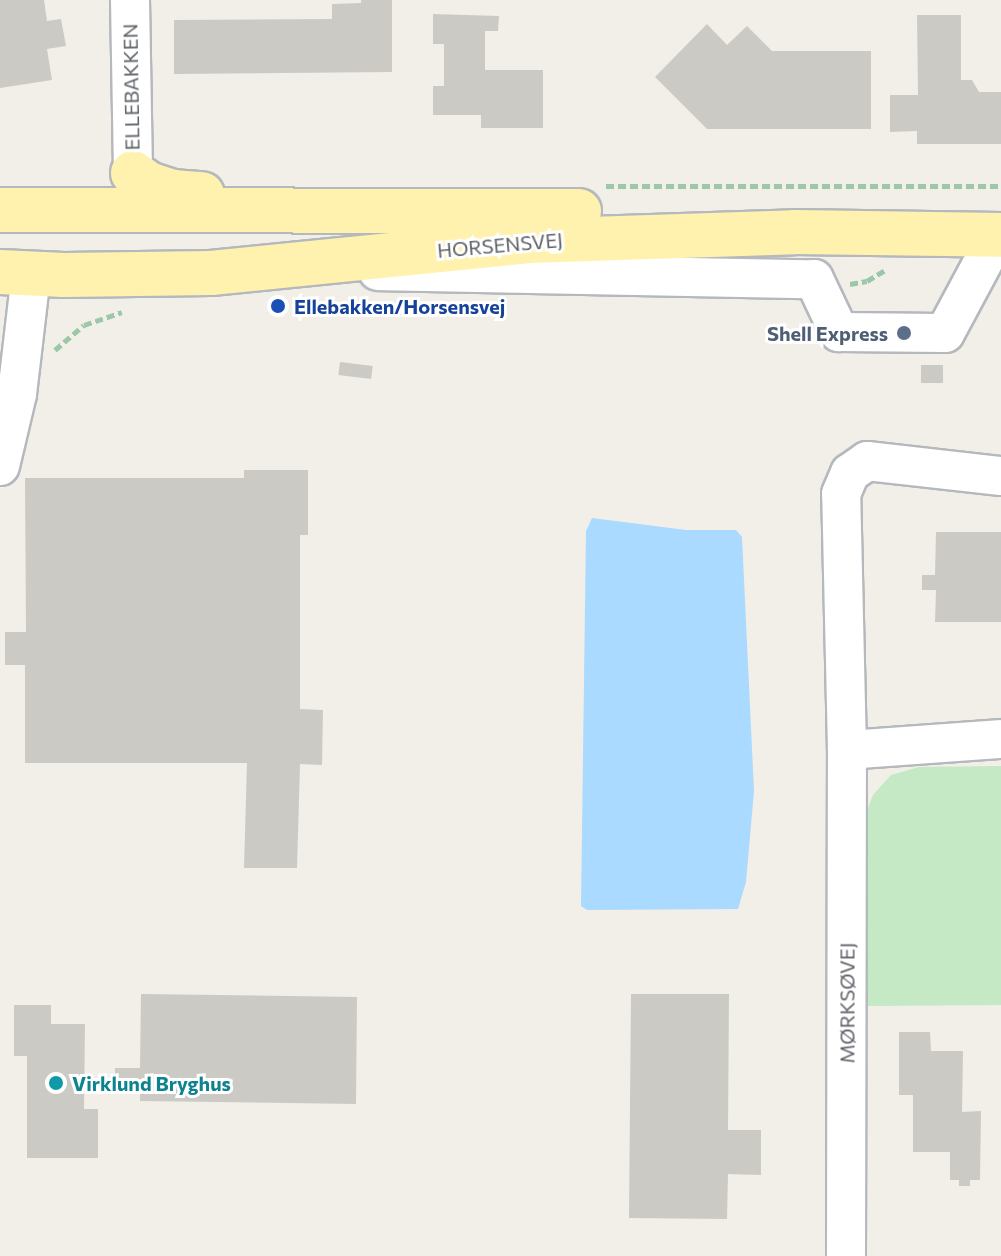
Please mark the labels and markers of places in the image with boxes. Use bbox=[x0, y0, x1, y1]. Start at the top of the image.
place label: Ellebakken/Horsensvej bbox=[294, 294, 505, 318]
marker: Ellebakken/Horsensvej bbox=[269, 297, 287, 315]
place label: Shell Express bbox=[767, 321, 888, 345]
marker: Shell Express bbox=[895, 324, 913, 342]
place label: Virklund Bryghus bbox=[72, 1071, 231, 1095]
marker: Virklund Bryghus bbox=[47, 1074, 65, 1092]

